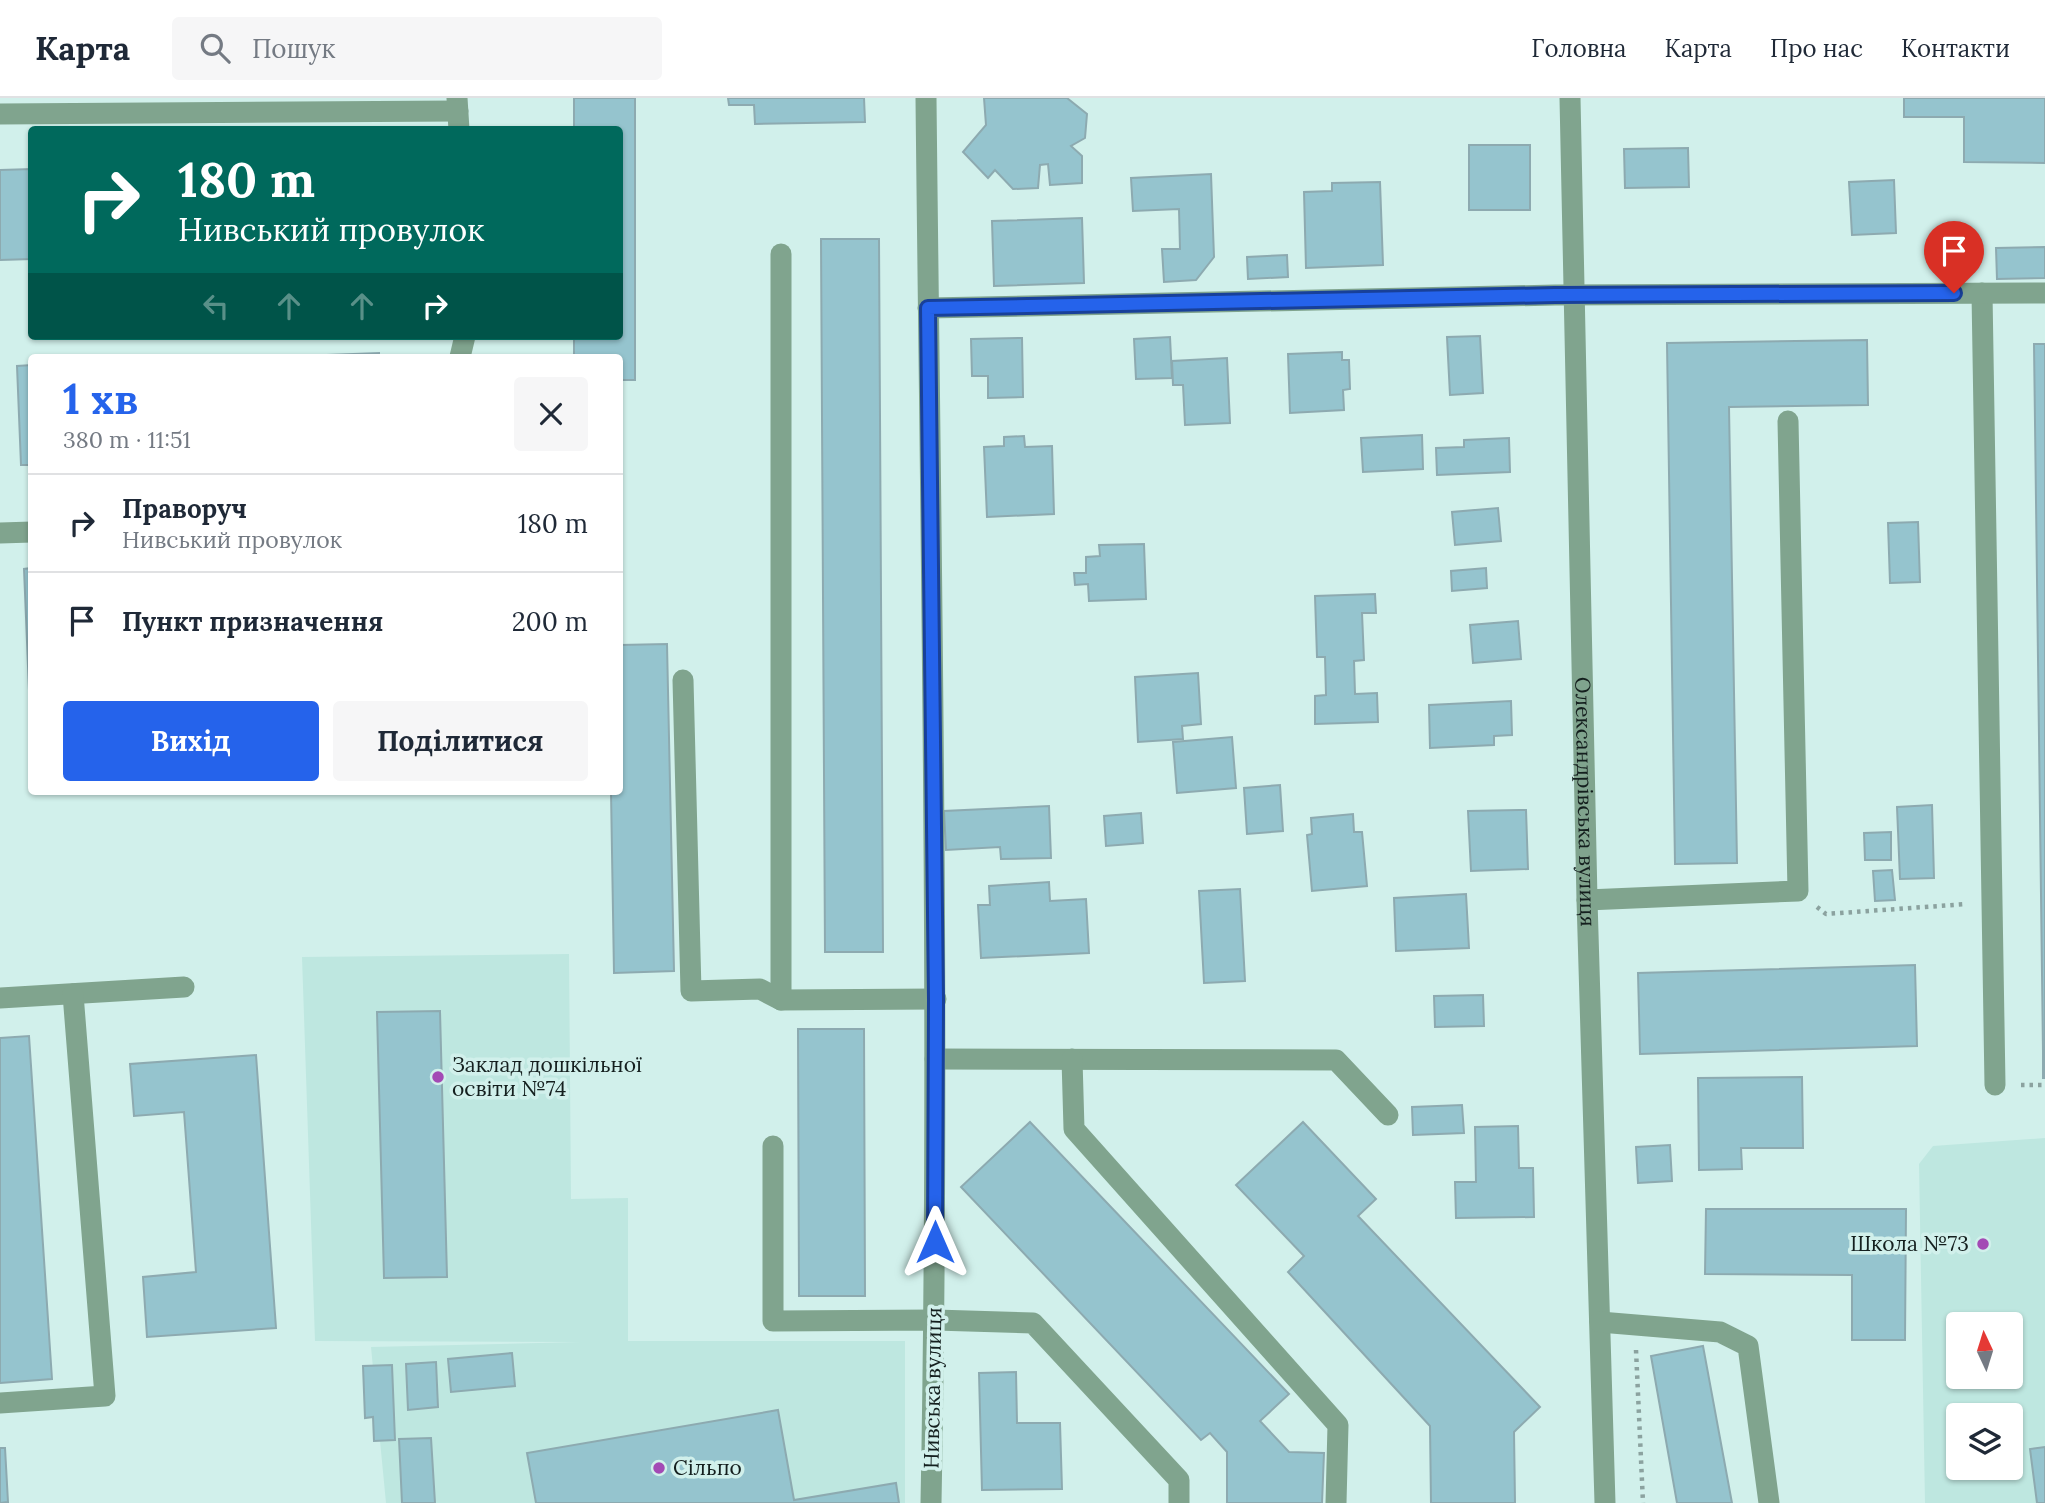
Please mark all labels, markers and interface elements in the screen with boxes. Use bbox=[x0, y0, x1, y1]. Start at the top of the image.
search box bbox=[172, 17, 662, 80]
text: Карта bbox=[35, 27, 130, 69]
icon: search bbox=[196, 29, 234, 67]
text: Пошук bbox=[252, 32, 336, 65]
text: Головна bbox=[1531, 33, 1627, 64]
text: Карта bbox=[1665, 33, 1732, 64]
text: Про нас bbox=[1770, 33, 1863, 64]
text: Контакти bbox=[1901, 33, 2010, 64]
text: 180 m bbox=[178, 148, 315, 210]
icon: right bbox=[63, 154, 154, 245]
text: Нивський провулок bbox=[178, 209, 484, 250]
pin bbox=[1924, 221, 1984, 293]
icon: arrive bbox=[1935, 232, 1973, 270]
icon: left bbox=[197, 287, 235, 325]
icon: ahead bbox=[270, 287, 308, 325]
icon: ahead bbox=[343, 287, 381, 325]
icon: right bbox=[416, 287, 454, 325]
text: 1 хв bbox=[63, 372, 138, 426]
button: close bbox=[514, 377, 588, 451]
text: 380 m · 11:51 bbox=[63, 425, 191, 454]
text: Праворуч bbox=[122, 492, 247, 525]
icon: right bbox=[63, 504, 101, 542]
text: 180 m bbox=[518, 507, 588, 540]
text: Нивський провулок bbox=[122, 525, 342, 554]
icon: arrive bbox=[63, 602, 101, 640]
text: Пункт призначення bbox=[122, 605, 383, 638]
text: 200 m bbox=[512, 605, 588, 638]
street label: Олександрівська вулиця bbox=[1569, 677, 1602, 927]
button: Вихід bbox=[63, 701, 319, 781]
button: Поділитися bbox=[333, 701, 588, 781]
place label: Заклад дошкільної освіти №74 bbox=[452, 1051, 642, 1102]
marker: Заклад дошкільної освіти №74 bbox=[430, 1069, 446, 1085]
position arrow bbox=[898, 1205, 972, 1279]
place label: Школа №73 bbox=[1850, 1230, 1969, 1257]
marker: Школа №73 bbox=[1975, 1236, 1991, 1252]
street label: Нивська вулиця bbox=[918, 1307, 947, 1469]
north arrow bbox=[1946, 1312, 2023, 1390]
map controls bbox=[1946, 1312, 2023, 1480]
button: layers bbox=[1946, 1403, 2023, 1480]
place label: Сільпо bbox=[673, 1454, 742, 1481]
marker: Сільпо bbox=[651, 1460, 667, 1476]

